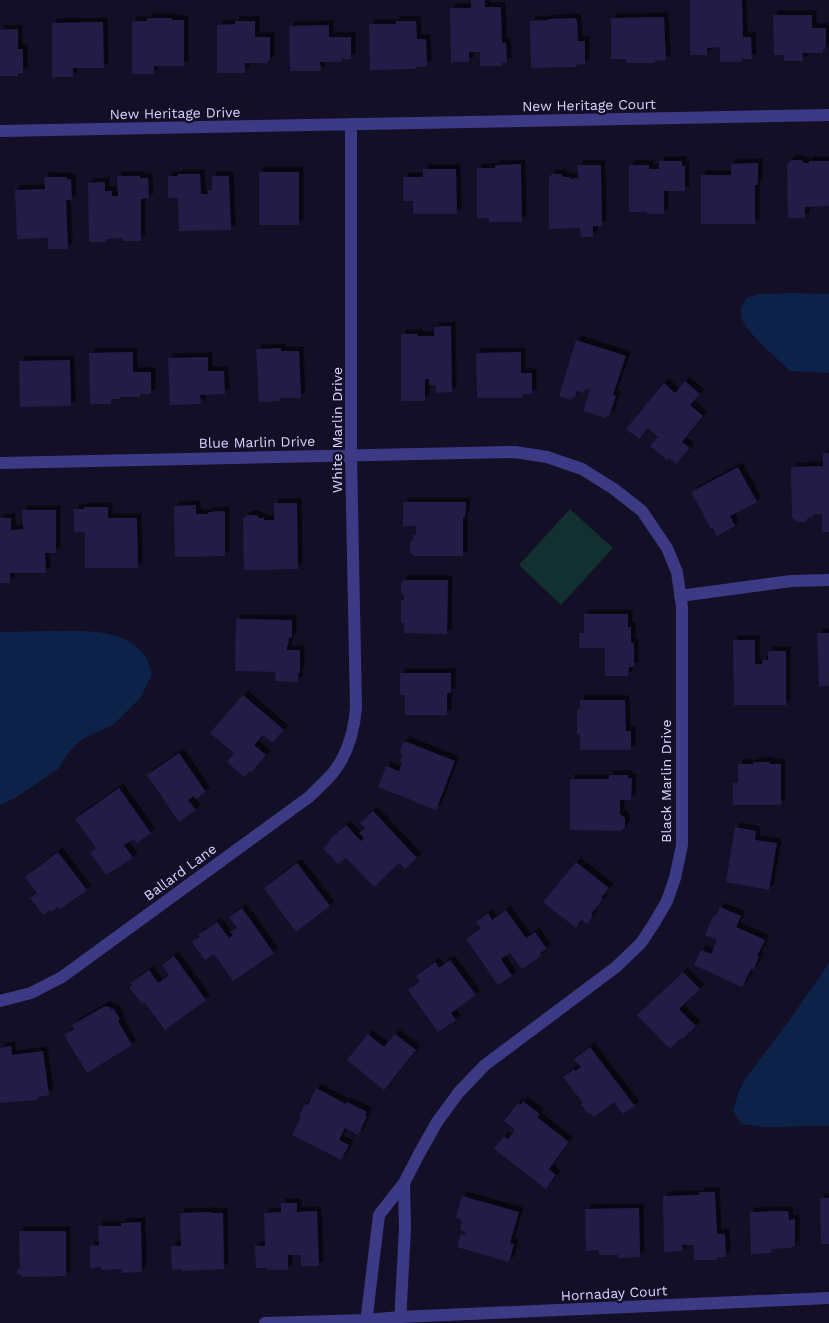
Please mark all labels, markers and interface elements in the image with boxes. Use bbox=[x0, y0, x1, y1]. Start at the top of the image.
street label: New Heritage Court bbox=[522, 96, 656, 114]
street label: New Heritage Drive bbox=[109, 104, 241, 122]
street label: White Marlin Drive bbox=[329, 367, 345, 493]
street label: Blue Marlin Drive bbox=[199, 433, 315, 451]
street label: Black Marlin Drive bbox=[658, 719, 674, 843]
street label: Ballard Lane bbox=[141, 840, 219, 904]
street label: Hornaday Court bbox=[560, 1282, 668, 1304]

